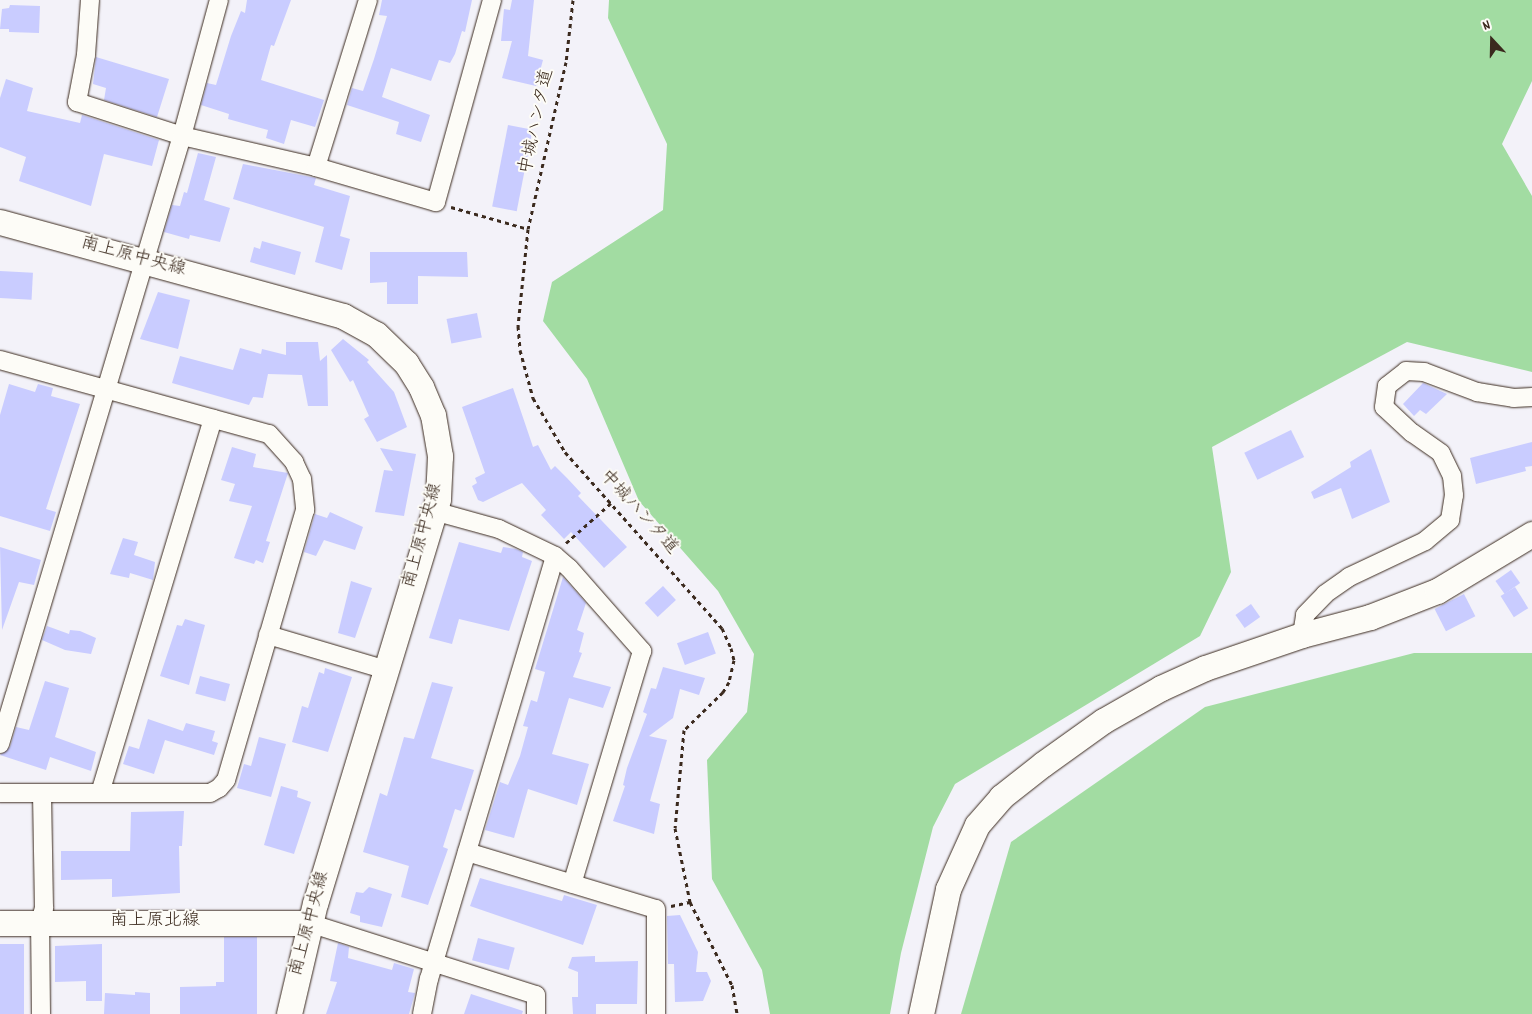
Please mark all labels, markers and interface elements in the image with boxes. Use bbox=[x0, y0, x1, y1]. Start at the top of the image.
north arrow bbox=[1467, 15, 1517, 65]
text: N bbox=[1480, 15, 1493, 37]
street label: 中城ハンタ道 bbox=[516, 67, 560, 177]
street label: 南上原中央線 bbox=[78, 234, 188, 282]
street label: 中城ハンタ道 bbox=[594, 466, 682, 560]
street label: 南上原中央線 bbox=[400, 481, 448, 591]
street label: 南上原中央線 bbox=[287, 869, 335, 979]
street label: 南上原北線 bbox=[110, 911, 200, 933]

